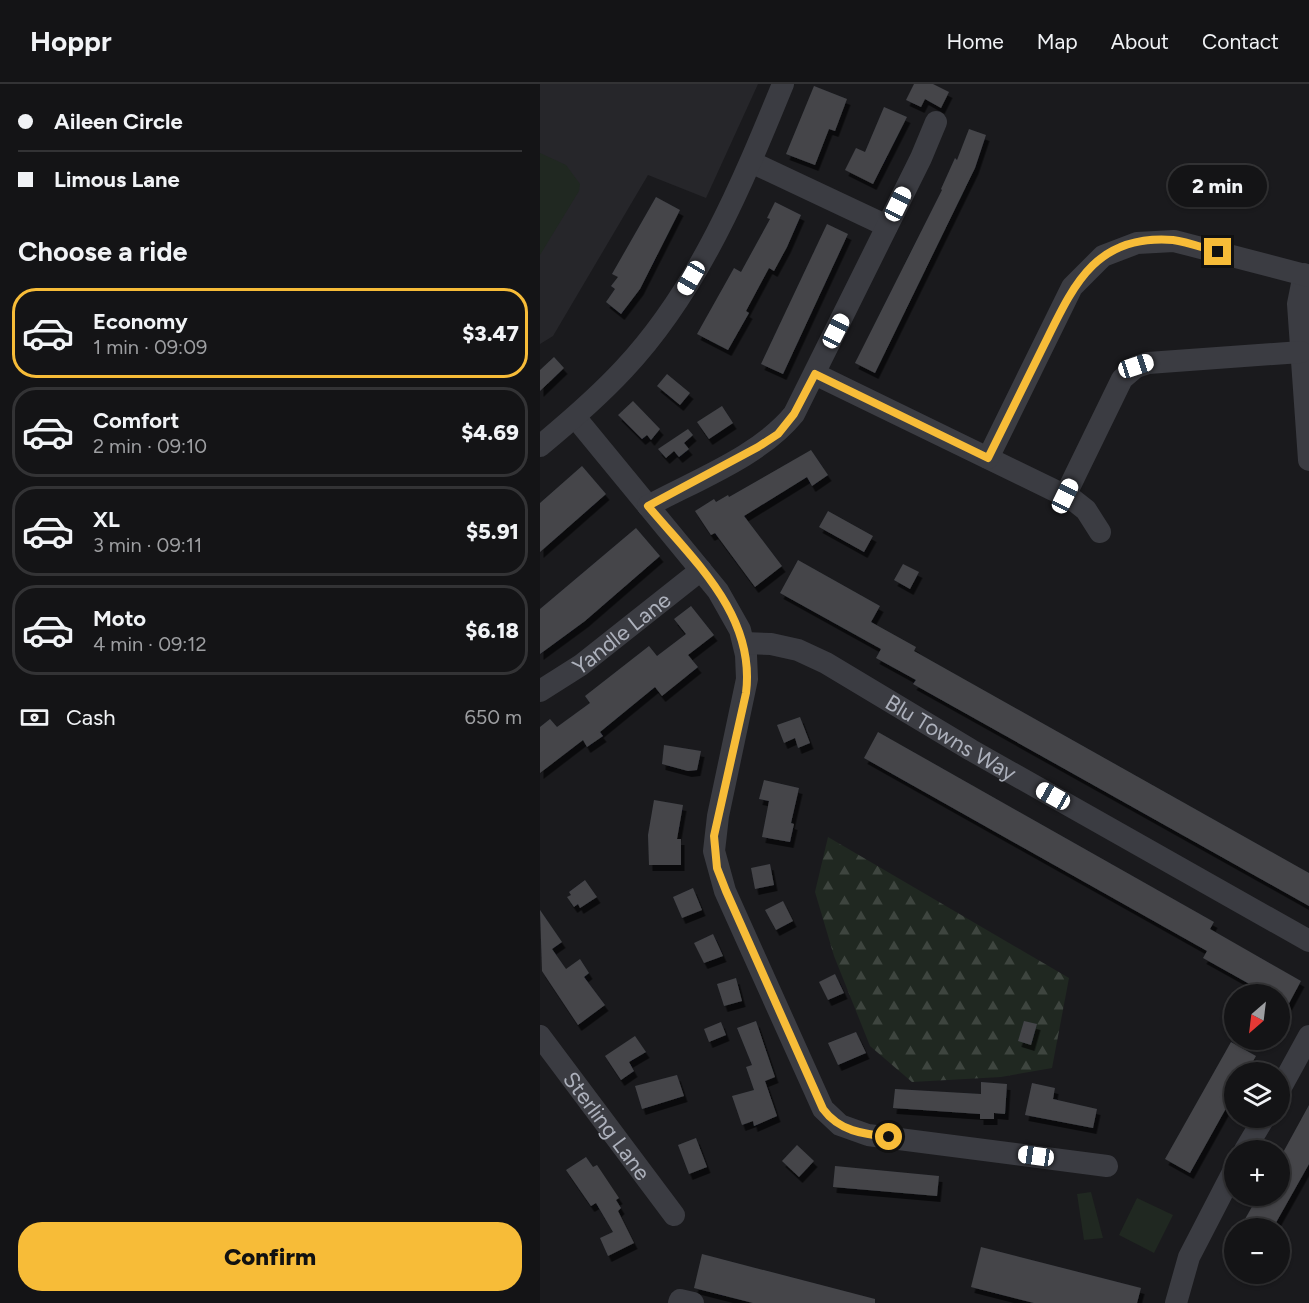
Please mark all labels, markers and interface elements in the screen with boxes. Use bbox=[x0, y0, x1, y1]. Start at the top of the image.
text: Hoppr bbox=[30, 24, 112, 58]
text: Home bbox=[947, 29, 1004, 54]
text: Map bbox=[1037, 29, 1078, 54]
text: About bbox=[1111, 29, 1169, 54]
text: Contact bbox=[1202, 29, 1279, 54]
text: Aileen Circle bbox=[54, 108, 183, 135]
callout: 2 min bbox=[1168, 165, 1268, 207]
text: Limous Lane bbox=[54, 166, 180, 193]
text: 2 min bbox=[1192, 174, 1243, 198]
car bbox=[882, 184, 914, 224]
text: Choose a ride bbox=[18, 235, 187, 268]
route end bbox=[1204, 238, 1231, 265]
car bbox=[674, 258, 708, 298]
icon: car bbox=[21, 306, 75, 360]
text: Economy bbox=[93, 308, 188, 335]
car bbox=[820, 311, 852, 351]
text: $3.47 bbox=[462, 320, 519, 347]
text: 1 min · 09:09 bbox=[93, 335, 207, 359]
car bbox=[1116, 352, 1156, 380]
icon: car bbox=[21, 405, 75, 459]
text: Comfort bbox=[93, 407, 179, 434]
text: $4.69 bbox=[461, 419, 519, 446]
text: 2 min · 09:10 bbox=[93, 434, 207, 458]
car bbox=[1049, 476, 1081, 516]
icon: car bbox=[21, 504, 75, 558]
text: XL bbox=[93, 506, 120, 533]
text: $5.91 bbox=[466, 518, 519, 545]
text: 3 min · 09:11 bbox=[93, 533, 202, 557]
street label: Yandle Lane bbox=[568, 586, 676, 680]
icon: car bbox=[21, 603, 75, 657]
text: Moto bbox=[93, 605, 146, 632]
text: $6.18 bbox=[465, 617, 519, 644]
text: 4 min · 09:12 bbox=[93, 632, 207, 656]
street label: Blu Towns Way bbox=[881, 688, 1022, 787]
icon: cash bbox=[18, 701, 51, 734]
text: Cash bbox=[66, 704, 116, 731]
text: 650 m bbox=[464, 705, 522, 729]
car bbox=[1033, 779, 1073, 813]
north arrow bbox=[1224, 984, 1290, 1050]
map controls bbox=[1224, 984, 1290, 1284]
button: layers bbox=[1224, 1062, 1290, 1128]
street label: Sterling Lane bbox=[558, 1066, 657, 1185]
route start bbox=[875, 1123, 902, 1150]
button: + bbox=[1224, 1140, 1290, 1206]
car bbox=[1017, 1145, 1055, 1167]
button: − bbox=[1224, 1218, 1290, 1284]
button: Confirm bbox=[18, 1222, 522, 1291]

